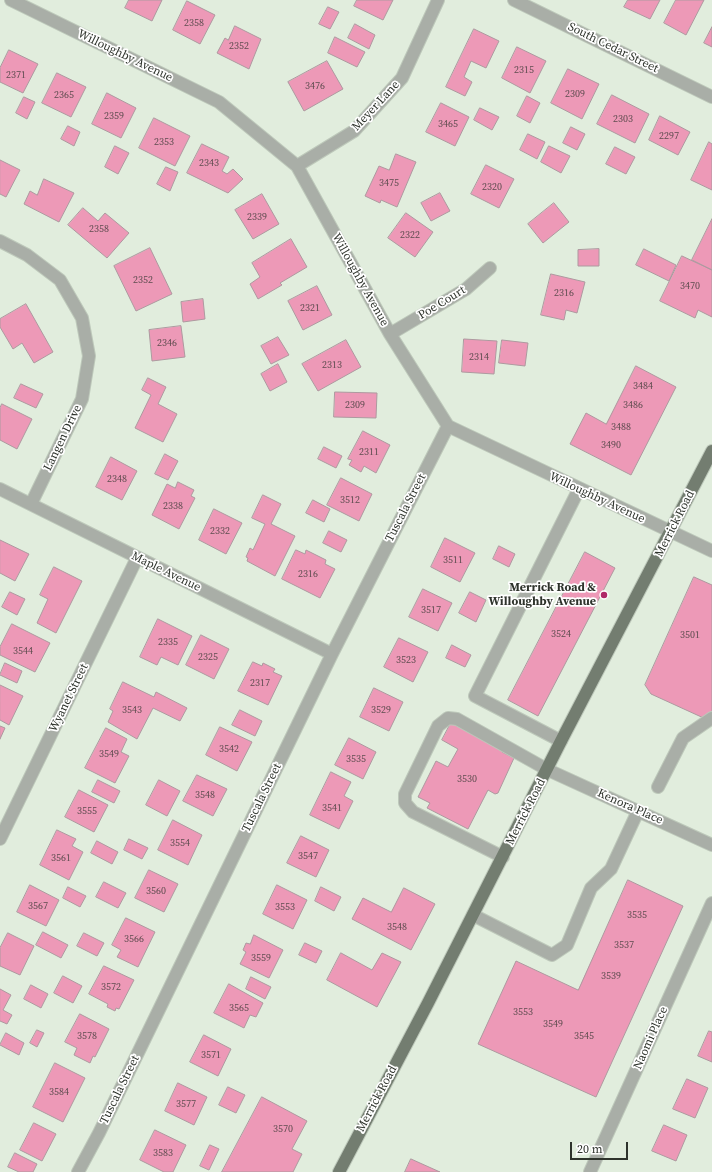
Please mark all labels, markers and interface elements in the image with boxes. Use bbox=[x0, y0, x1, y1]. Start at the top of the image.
house number: 2358 bbox=[184, 17, 204, 29]
street label: South Cedar Street bbox=[565, 20, 661, 76]
street label: Willoughby Avenue bbox=[75, 27, 175, 85]
house number: 2352 bbox=[229, 40, 249, 52]
house number: 2315 bbox=[514, 64, 534, 76]
house number: 2371 bbox=[6, 69, 26, 81]
street label: Meyer Lane bbox=[349, 78, 403, 134]
house number: 3476 bbox=[305, 80, 325, 92]
house number: 2309 bbox=[565, 88, 585, 100]
house number: 2365 bbox=[54, 89, 74, 101]
house number: 2359 bbox=[104, 110, 124, 122]
house number: 2303 bbox=[613, 113, 633, 125]
house number: 3465 bbox=[438, 118, 458, 130]
house number: 2297 bbox=[659, 130, 679, 142]
house number: 2353 bbox=[154, 136, 174, 148]
house number: 2343 bbox=[199, 157, 219, 169]
house number: 3475 bbox=[379, 177, 399, 189]
house number: 2320 bbox=[482, 181, 502, 193]
house number: 2339 bbox=[247, 211, 267, 223]
house number: 2358 bbox=[89, 223, 109, 235]
house number: 2322 bbox=[400, 229, 420, 241]
street label: Willoughby Avenue bbox=[329, 231, 391, 329]
house number: 2352 bbox=[133, 274, 153, 286]
house number: 3470 bbox=[680, 280, 700, 292]
street label: Poe Court bbox=[416, 283, 468, 323]
house number: 2316 bbox=[554, 287, 574, 299]
house number: 2321 bbox=[300, 302, 320, 314]
house number: 2346 bbox=[157, 337, 177, 349]
house number: 2314 bbox=[469, 351, 489, 363]
house number: 2313 bbox=[322, 359, 342, 371]
house number: 3484 bbox=[633, 380, 653, 392]
house number: 2309 bbox=[345, 399, 365, 411]
house number: 3486 bbox=[623, 399, 643, 411]
street label: Langen Drive bbox=[41, 403, 85, 473]
house number: 3488 bbox=[611, 421, 631, 433]
house number: 3490 bbox=[601, 439, 621, 451]
house number: 2311 bbox=[359, 446, 379, 458]
street label: Willoughby Avenue bbox=[547, 470, 647, 526]
street label: Tuscala Street bbox=[383, 472, 429, 544]
house number: 2348 bbox=[107, 473, 127, 485]
street label: Merrick Road bbox=[652, 488, 698, 560]
house number: 3512 bbox=[340, 494, 360, 506]
house number: 2338 bbox=[163, 500, 183, 512]
house number: 2332 bbox=[210, 525, 230, 537]
street label: Maple Avenue bbox=[129, 549, 203, 595]
house number: 3511 bbox=[443, 554, 463, 566]
house number: 2316 bbox=[298, 568, 318, 580]
place label: Merrick Road & Willoughby Avenue bbox=[488, 581, 596, 609]
marker: Merrick Road & Willoughby Avenue bbox=[599, 590, 609, 600]
house number: 3517 bbox=[421, 604, 441, 616]
house number: 3524 bbox=[551, 628, 571, 640]
house number: 3501 bbox=[680, 629, 700, 641]
house number: 2335 bbox=[158, 636, 178, 648]
house number: 3544 bbox=[13, 645, 33, 657]
house number: 2325 bbox=[198, 651, 218, 663]
house number: 3523 bbox=[396, 654, 416, 666]
street label: Wyanet Street bbox=[46, 662, 92, 734]
house number: 2317 bbox=[250, 677, 270, 689]
house number: 3543 bbox=[122, 704, 142, 716]
house number: 3529 bbox=[371, 704, 391, 716]
house number: 3542 bbox=[219, 743, 239, 755]
house number: 3549 bbox=[99, 748, 119, 760]
house number: 3535 bbox=[346, 753, 366, 765]
street label: Tuscala Street bbox=[239, 761, 285, 835]
house number: 3530 bbox=[457, 773, 477, 785]
street label: Merrick Road bbox=[503, 776, 549, 848]
street label: Kenora Place bbox=[595, 786, 665, 828]
house number: 3548 bbox=[195, 789, 215, 801]
house number: 3541 bbox=[322, 802, 342, 814]
house number: 3555 bbox=[77, 805, 97, 817]
house number: 3554 bbox=[170, 837, 190, 849]
house number: 3547 bbox=[298, 850, 318, 862]
house number: 3561 bbox=[51, 852, 71, 864]
house number: 3560 bbox=[146, 885, 166, 897]
house number: 3567 bbox=[28, 900, 48, 912]
house number: 3553 bbox=[275, 901, 295, 913]
house number: 3535 bbox=[627, 909, 647, 921]
house number: 3548 bbox=[387, 921, 407, 933]
house number: 3566 bbox=[124, 933, 144, 945]
house number: 3537 bbox=[614, 939, 634, 951]
house number: 3559 bbox=[251, 952, 271, 964]
house number: 3539 bbox=[601, 970, 621, 982]
house number: 3572 bbox=[101, 981, 121, 993]
house number: 3565 bbox=[229, 1002, 249, 1014]
street label: Naomi Place bbox=[631, 1004, 671, 1072]
house number: 3553 bbox=[513, 1006, 533, 1018]
house number: 3549 bbox=[543, 1018, 563, 1030]
house number: 3578 bbox=[77, 1030, 97, 1042]
house number: 3545 bbox=[574, 1030, 594, 1042]
house number: 3571 bbox=[201, 1049, 221, 1061]
street label: Tuscala Street bbox=[97, 1053, 143, 1127]
street label: Merrick Road bbox=[354, 1064, 400, 1134]
house number: 3584 bbox=[49, 1086, 69, 1098]
house number: 3577 bbox=[176, 1098, 196, 1110]
house number: 3570 bbox=[273, 1123, 293, 1135]
scale bar bbox=[572, 1134, 630, 1160]
text: 20 m bbox=[577, 1141, 603, 1157]
house number: 3583 bbox=[153, 1147, 173, 1159]

